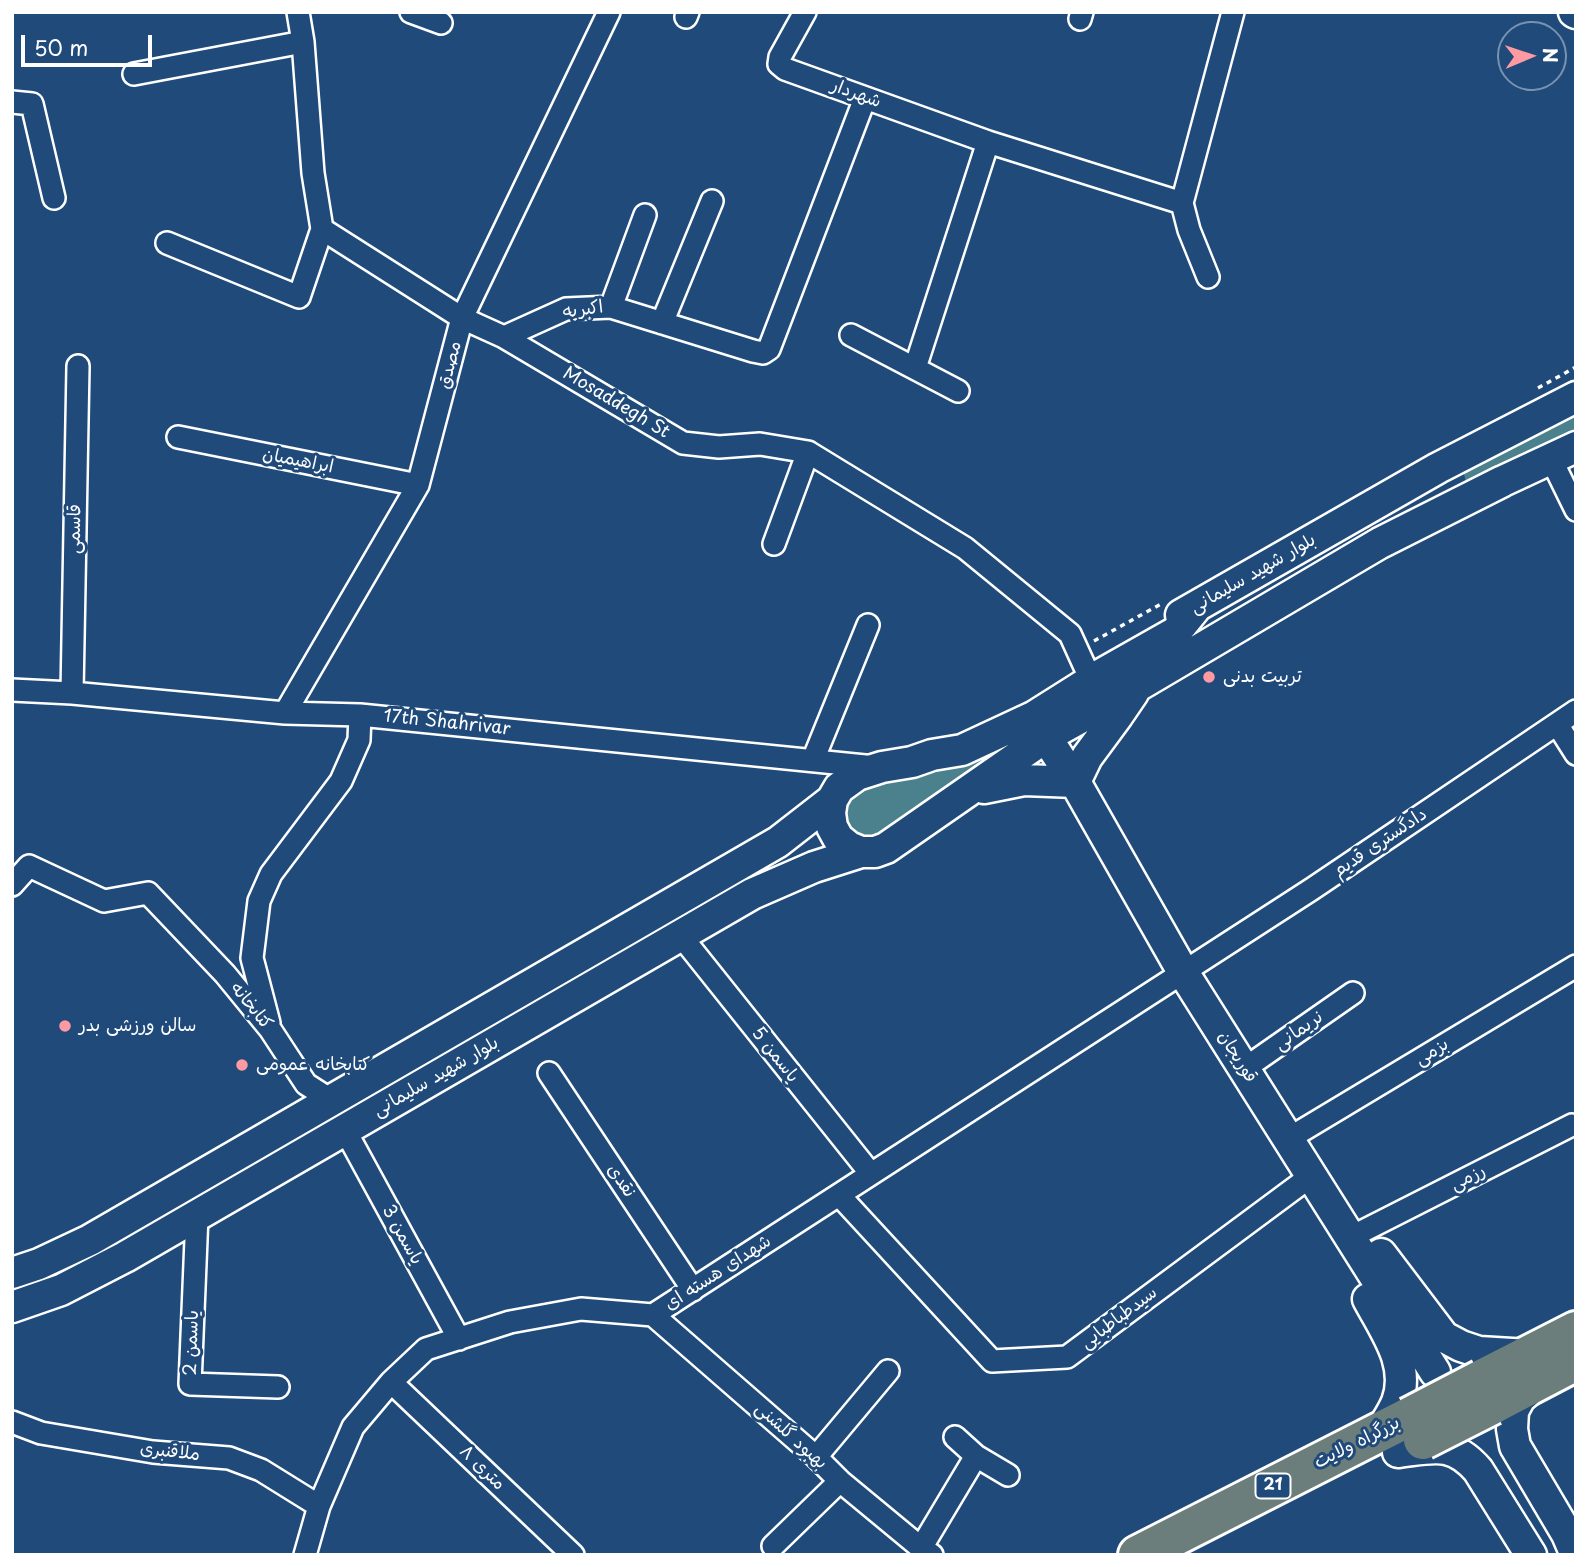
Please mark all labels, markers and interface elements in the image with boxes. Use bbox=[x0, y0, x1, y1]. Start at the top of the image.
scale bar bbox=[24, 21, 156, 65]
north arrow bbox=[1497, 21, 1567, 91]
text: 50 m bbox=[34, 31, 88, 63]
text: N bbox=[1537, 47, 1565, 63]
street label: شهردار bbox=[828, 75, 884, 113]
street label: اکبریه bbox=[561, 296, 605, 324]
street label: مصدق bbox=[433, 339, 467, 391]
street label: Mosaddegh St bbox=[559, 363, 673, 443]
street label: ابراهیمیان bbox=[261, 444, 335, 478]
street label: قاسمی bbox=[64, 504, 86, 554]
street label: بلوار شهید سلیمانی bbox=[1186, 529, 1320, 619]
place label: تربیت بدنی bbox=[1223, 666, 1302, 688]
marker: تربیت بدنی bbox=[1201, 669, 1217, 685]
street label: 17th Shahrivar bbox=[382, 706, 512, 740]
street label: دادگستری قدیم bbox=[1329, 804, 1431, 882]
street label: کتابخانه bbox=[225, 978, 277, 1034]
street label: نریمانی bbox=[1270, 1007, 1328, 1055]
place label: سالن ورزشی بدر bbox=[79, 1015, 196, 1037]
marker: سالن ورزشی بدر bbox=[57, 1018, 73, 1034]
street label: یاسمن 5 bbox=[747, 1023, 803, 1087]
street label: قوریجان bbox=[1213, 1027, 1261, 1087]
street label: بلوار شهید سلیمانی bbox=[369, 1032, 503, 1122]
street label: بزمی bbox=[1411, 1034, 1453, 1070]
place label: کتابخانه عمومی bbox=[256, 1054, 370, 1076]
marker: کتابخانه عمومی bbox=[234, 1057, 250, 1073]
street label: نقدی bbox=[602, 1160, 640, 1202]
street label: رزمی bbox=[1447, 1160, 1489, 1196]
street label: یاسمن 3 bbox=[377, 1201, 427, 1269]
street label: شهدای هسته ای bbox=[661, 1231, 775, 1315]
street label: سیدطباطبایی bbox=[1076, 1282, 1162, 1354]
street label: یاسمن 2 bbox=[180, 1310, 204, 1376]
street label: بهبود گلشنی bbox=[750, 1398, 832, 1474]
street label: بزرگراه ولایت bbox=[1311, 1412, 1403, 1474]
street label: ملاقنبری bbox=[139, 1438, 201, 1466]
street label: ۸ متری bbox=[455, 1441, 509, 1495]
road number: 21 bbox=[1256, 1474, 1290, 1498]

